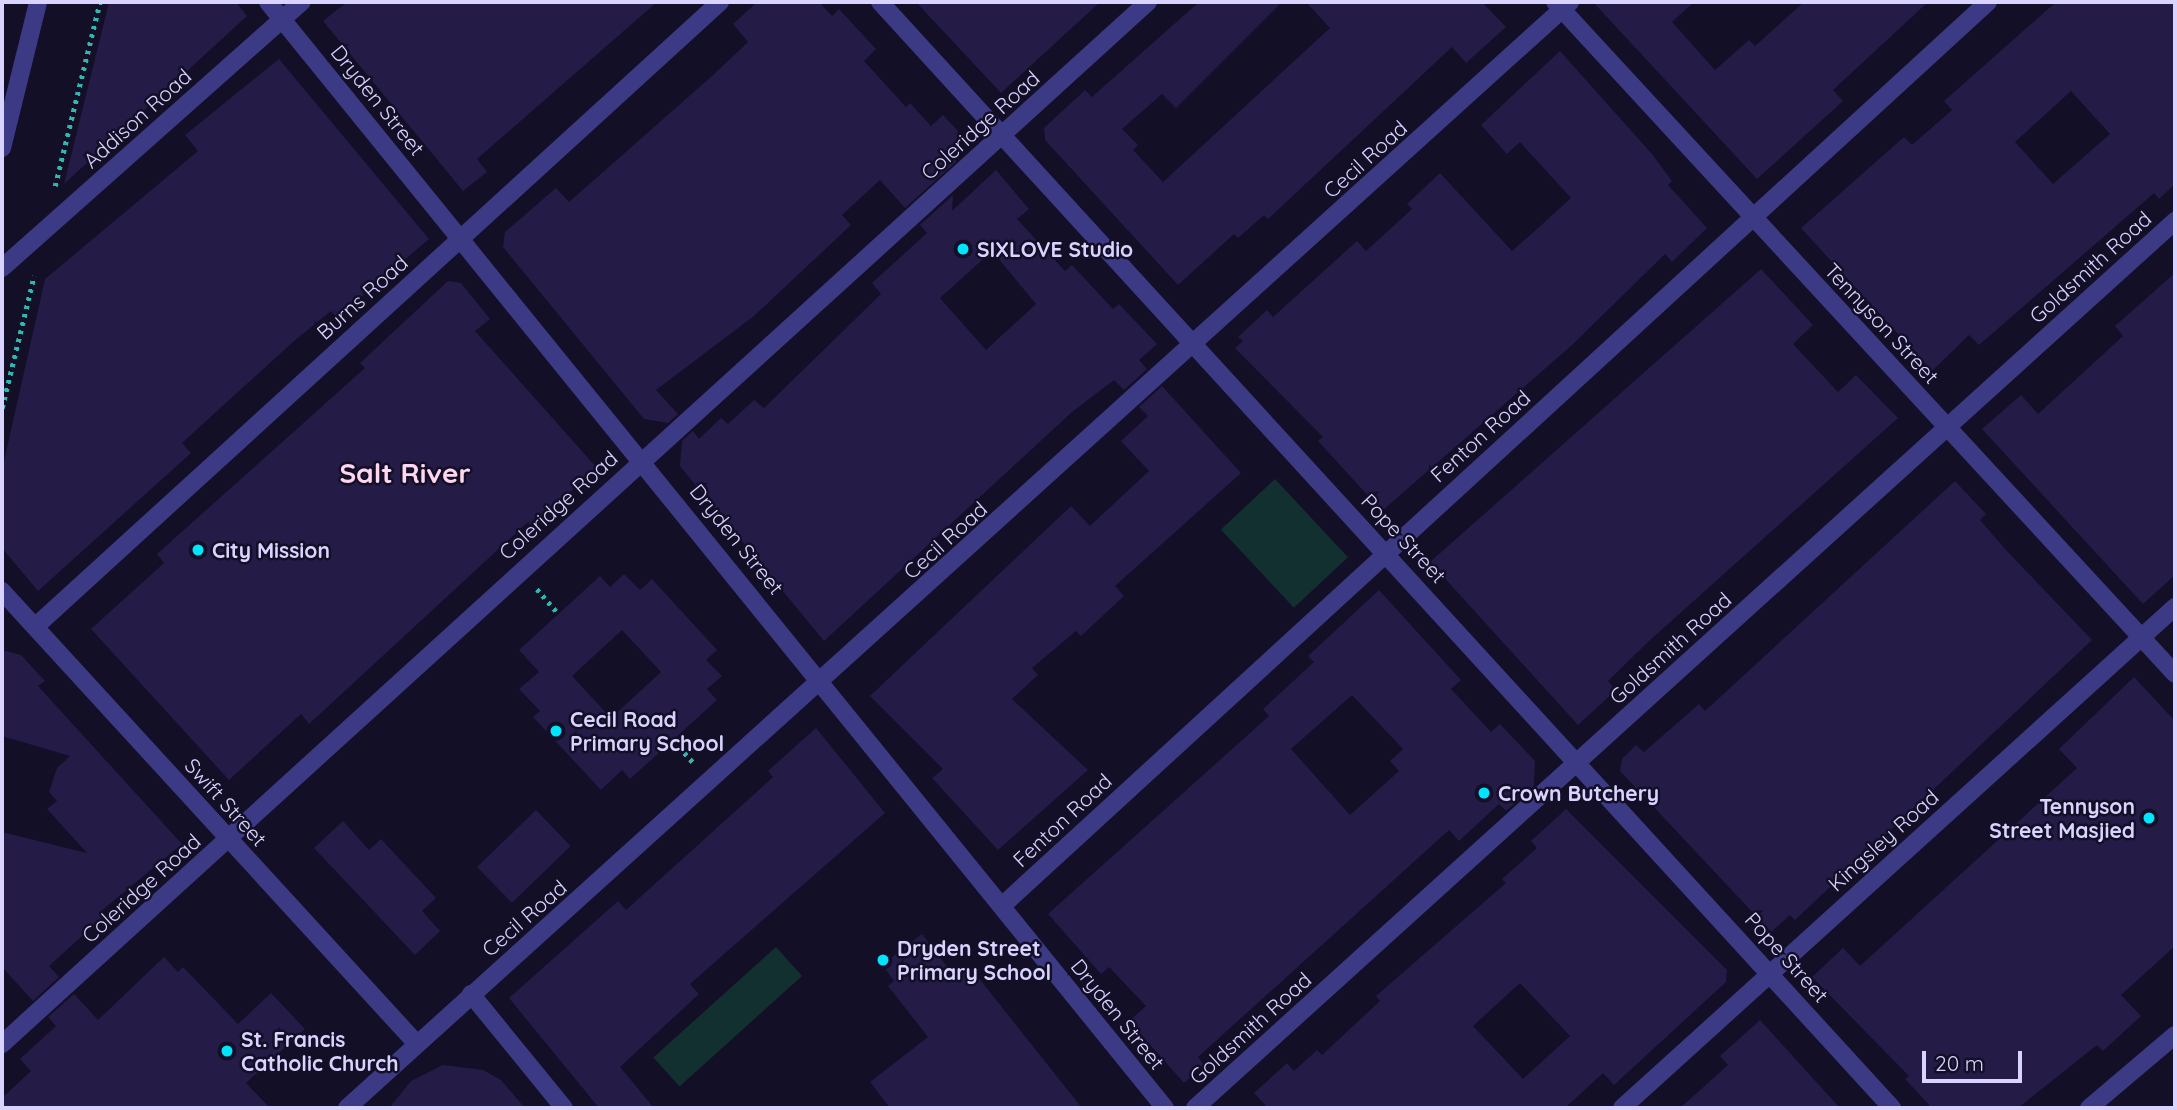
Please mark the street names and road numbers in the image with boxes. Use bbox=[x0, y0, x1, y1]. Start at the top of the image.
street label: Dryden Street bbox=[326, 40, 430, 160]
street label: Addison Road bbox=[78, 63, 196, 173]
street label: Coleridge Road bbox=[916, 65, 1044, 185]
street label: Cecil Road bbox=[1318, 115, 1412, 203]
street label: Goldsmith Road bbox=[2024, 206, 2156, 328]
street label: Burns Road bbox=[311, 250, 413, 344]
street label: Tennyson Street bbox=[1820, 257, 1944, 389]
street label: Fenton Road bbox=[1425, 385, 1535, 487]
street label: Coleridge Road bbox=[494, 445, 622, 565]
street label: Dryden Street bbox=[685, 479, 789, 599]
street label: Pope Street bbox=[1356, 488, 1452, 588]
street label: Cecil Road bbox=[898, 496, 992, 584]
street label: Goldsmith Road bbox=[1604, 587, 1736, 709]
street label: Swift Street bbox=[180, 753, 272, 851]
street label: Fenton Road bbox=[1008, 768, 1116, 872]
street label: Kingsley Road bbox=[1823, 784, 1943, 896]
street label: Coleridge Road bbox=[77, 828, 205, 948]
street label: Cecil Road bbox=[477, 875, 571, 961]
street label: Pope Street bbox=[1740, 907, 1834, 1007]
street label: Dryden Street bbox=[1066, 954, 1170, 1074]
street label: Goldsmith Road bbox=[1184, 967, 1316, 1089]

